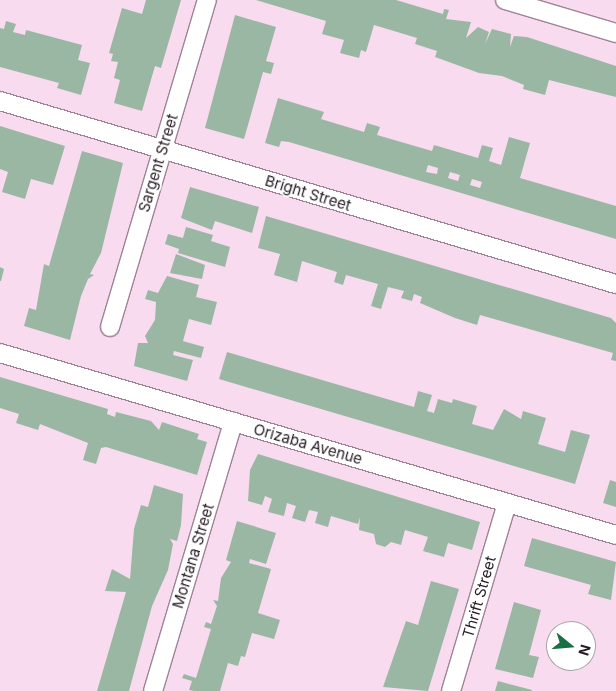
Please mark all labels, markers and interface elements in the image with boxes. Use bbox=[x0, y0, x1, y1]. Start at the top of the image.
street label: Sargent Street bbox=[135, 112, 181, 214]
street label: Bright Street bbox=[263, 171, 353, 215]
street label: Orizaba Avenue bbox=[252, 420, 364, 468]
street label: Montana Street bbox=[169, 501, 217, 611]
street label: Thrift Street bbox=[459, 554, 499, 640]
north arrow bbox=[546, 621, 596, 671]
text: N bbox=[575, 643, 595, 658]

